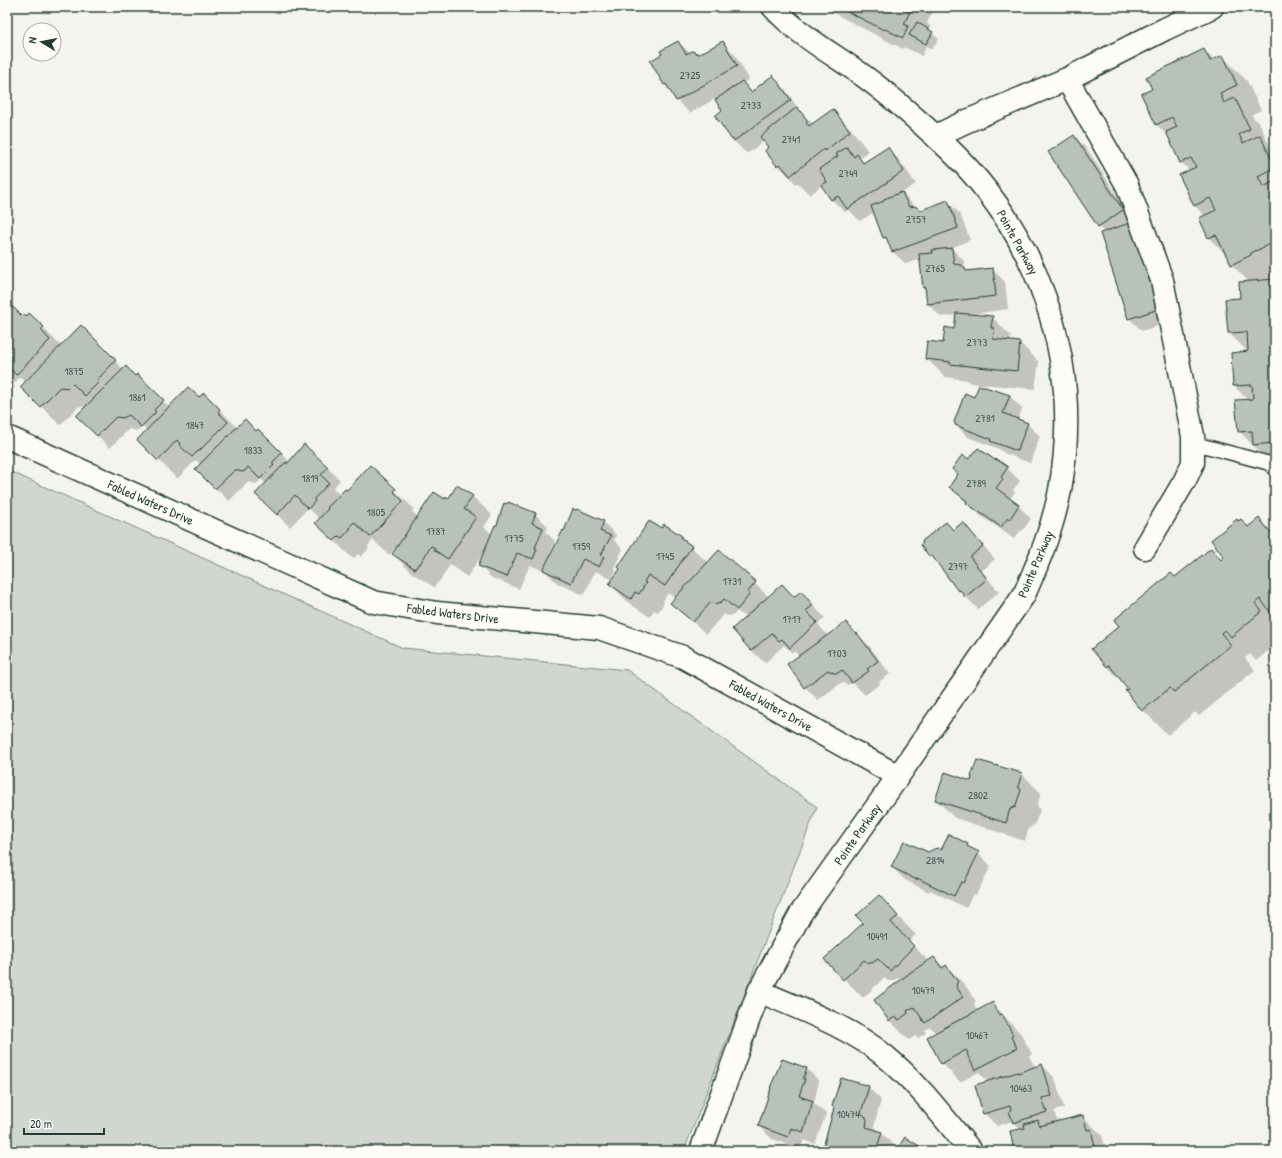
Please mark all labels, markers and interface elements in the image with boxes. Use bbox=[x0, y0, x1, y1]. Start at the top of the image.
north arrow bbox=[22, 22, 62, 62]
text: N bbox=[25, 36, 40, 44]
house number: 2725 bbox=[680, 68, 701, 82]
house number: 2733 bbox=[741, 98, 761, 112]
house number: 2741 bbox=[782, 132, 800, 146]
house number: 2749 bbox=[839, 166, 857, 180]
street label: Pointe Parkway bbox=[993, 206, 1043, 278]
house number: 2757 bbox=[906, 212, 926, 226]
house number: 2765 bbox=[925, 261, 945, 275]
house number: 2773 bbox=[967, 335, 988, 349]
house number: 1875 bbox=[65, 364, 84, 378]
house number: 1861 bbox=[128, 390, 146, 404]
house number: 2781 bbox=[975, 411, 995, 425]
house number: 1847 bbox=[186, 418, 204, 432]
house number: 1833 bbox=[244, 443, 262, 457]
house number: 1819 bbox=[302, 471, 318, 485]
street label: Fabled Waters Drive bbox=[104, 475, 197, 529]
house number: 2789 bbox=[966, 476, 986, 490]
house number: 1805 bbox=[367, 505, 386, 519]
house number: 1787 bbox=[426, 524, 446, 538]
street label: Pointe Parkway bbox=[1013, 527, 1057, 600]
house number: 1775 bbox=[504, 531, 524, 545]
house number: 1759 bbox=[572, 539, 590, 553]
house number: 1745 bbox=[656, 549, 674, 563]
house number: 2797 bbox=[948, 559, 968, 573]
house number: 1731 bbox=[723, 574, 741, 588]
street label: Fabled Waters Drive bbox=[405, 598, 500, 628]
house number: 1717 bbox=[783, 612, 801, 626]
house number: 1703 bbox=[827, 646, 847, 660]
street label: Fabled Waters Drive bbox=[725, 674, 816, 735]
house number: 2802 bbox=[968, 788, 988, 802]
street label: Pointe Parkway bbox=[829, 799, 885, 868]
house number: 2814 bbox=[926, 853, 944, 867]
house number: 10491 bbox=[866, 929, 888, 943]
house number: 10479 bbox=[912, 983, 934, 997]
house number: 10467 bbox=[966, 1028, 988, 1042]
house number: 10463 bbox=[1010, 1081, 1032, 1095]
house number: 10474 bbox=[837, 1107, 859, 1121]
scale bar bbox=[24, 1110, 104, 1136]
text: 20 m bbox=[30, 1115, 52, 1132]

